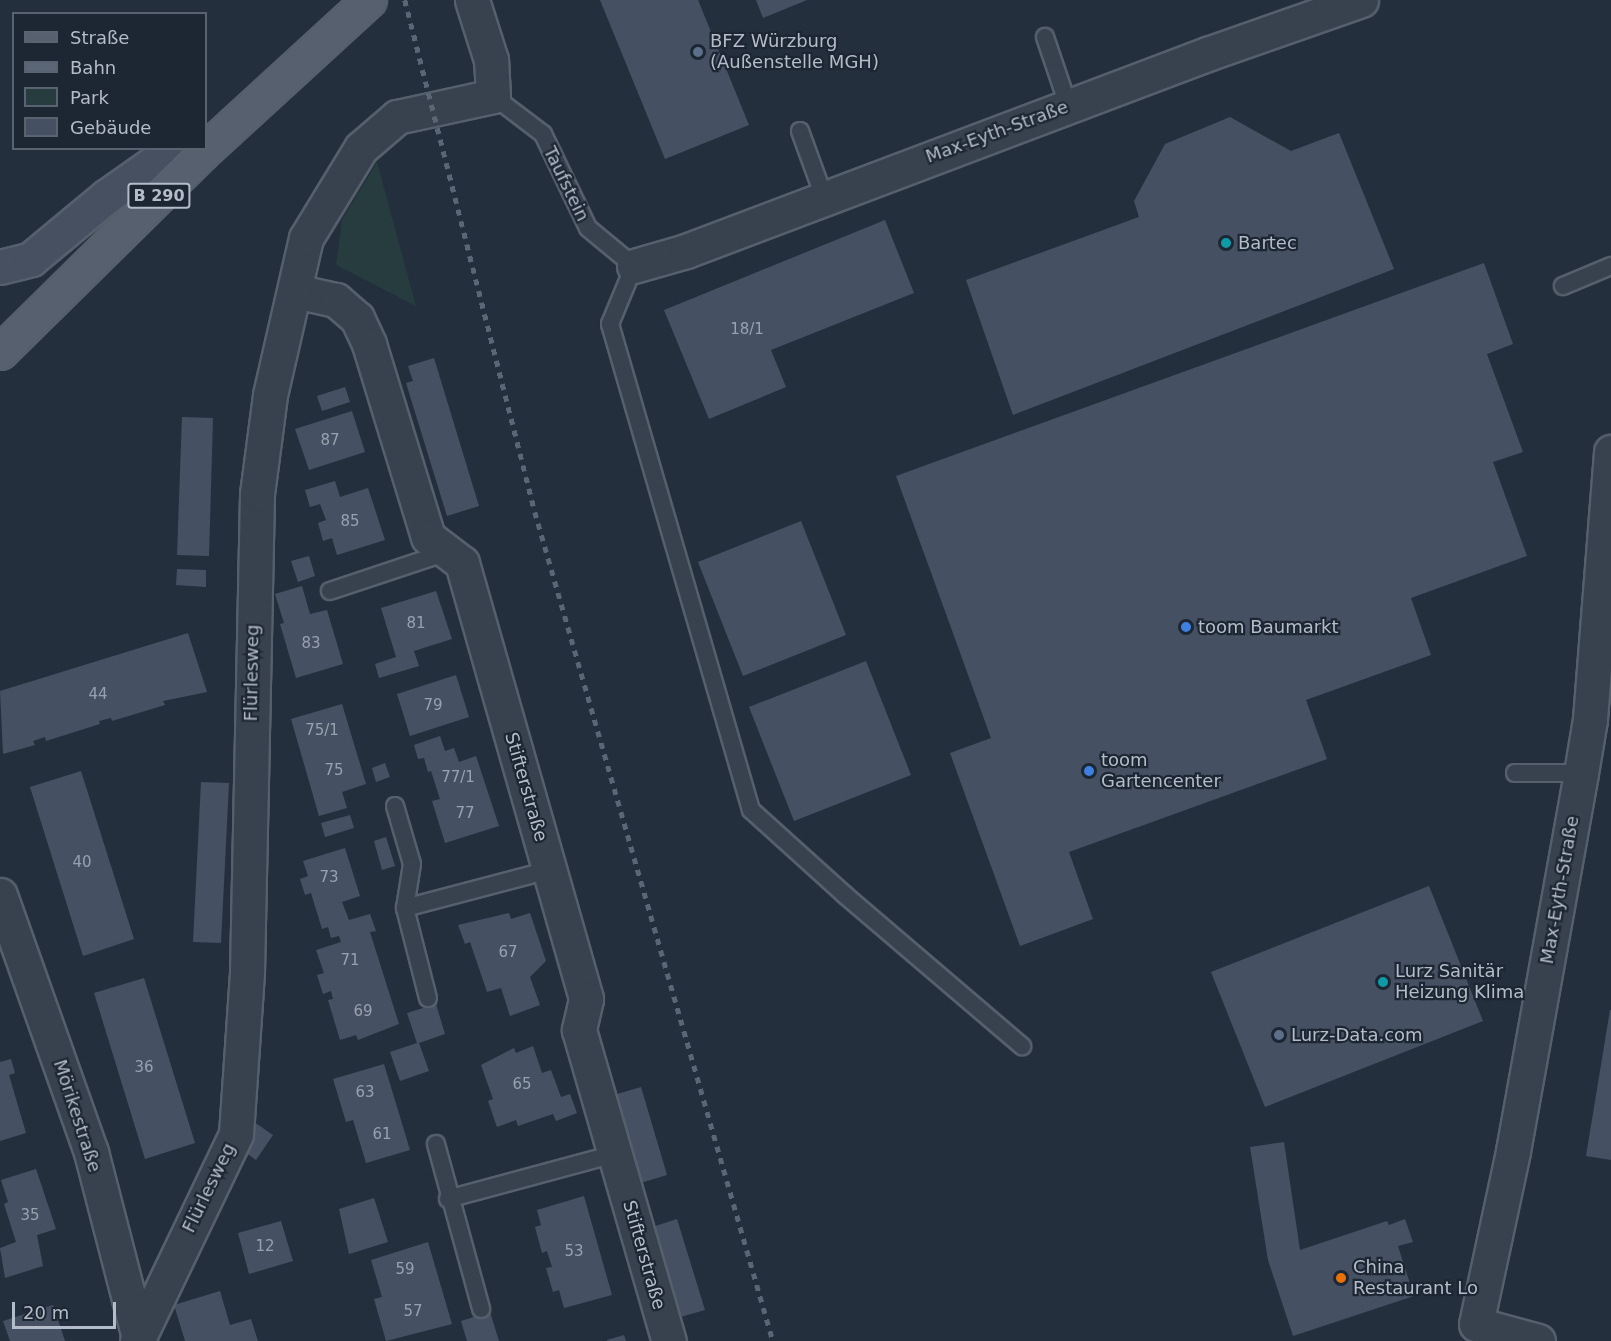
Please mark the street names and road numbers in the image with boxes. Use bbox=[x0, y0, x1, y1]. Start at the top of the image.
street label: Max-Eyth-Straße bbox=[923, 96, 1071, 168]
street label: Taufstein bbox=[539, 143, 593, 225]
road number: B 290 bbox=[126, 183, 192, 209]
street label: Flürlesweg bbox=[240, 624, 264, 722]
street label: Stifterstraße bbox=[500, 730, 552, 844]
street label: Max-Eyth-Straße bbox=[1536, 814, 1584, 966]
street label: Mörikestraße bbox=[49, 1057, 105, 1175]
street label: Flürlesweg bbox=[178, 1140, 240, 1236]
street label: Stifterstraße bbox=[618, 1198, 670, 1312]

